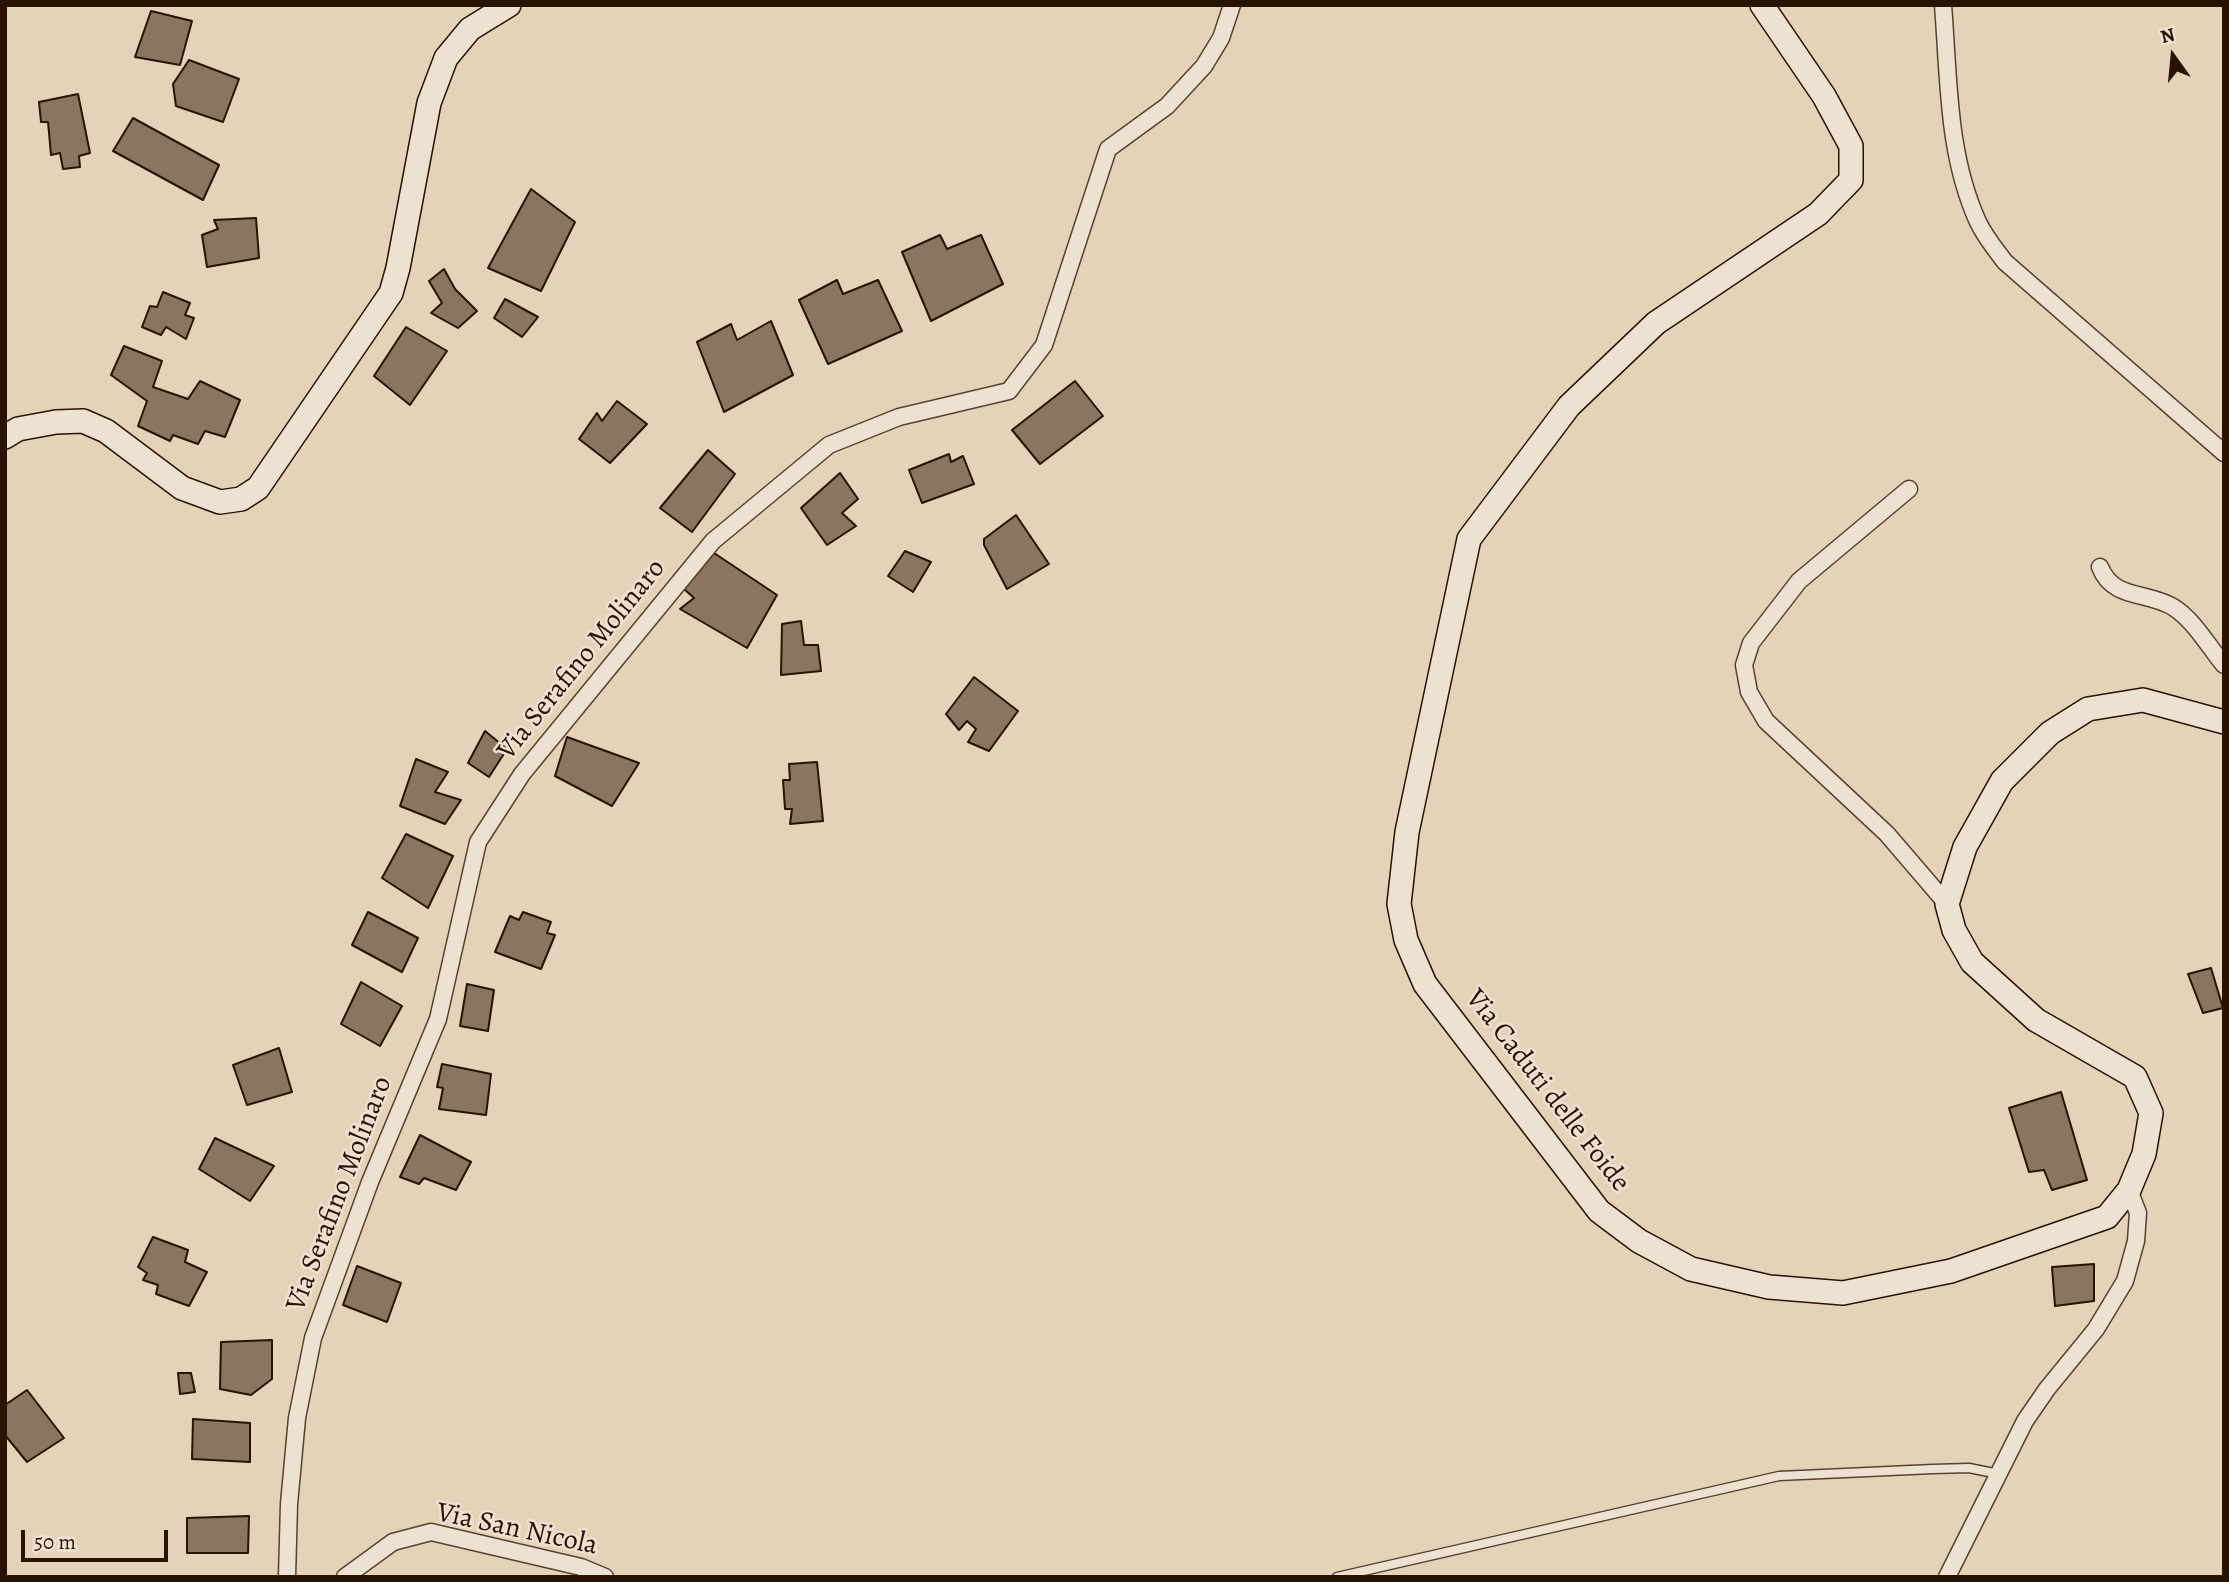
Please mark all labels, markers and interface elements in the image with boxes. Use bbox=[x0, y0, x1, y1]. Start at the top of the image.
north arrow bbox=[2138, 21, 2208, 91]
text: N bbox=[2158, 21, 2178, 50]
street label: Via Serafino Molinaro bbox=[491, 553, 673, 767]
street label: Via Caduti delle Foide bbox=[1458, 983, 1636, 1199]
street label: Via Serafino Molinaro bbox=[280, 1072, 400, 1316]
street label: Via San Nicola bbox=[433, 1497, 601, 1563]
scale bar bbox=[24, 1516, 172, 1560]
text: 50 m bbox=[34, 1528, 76, 1556]

